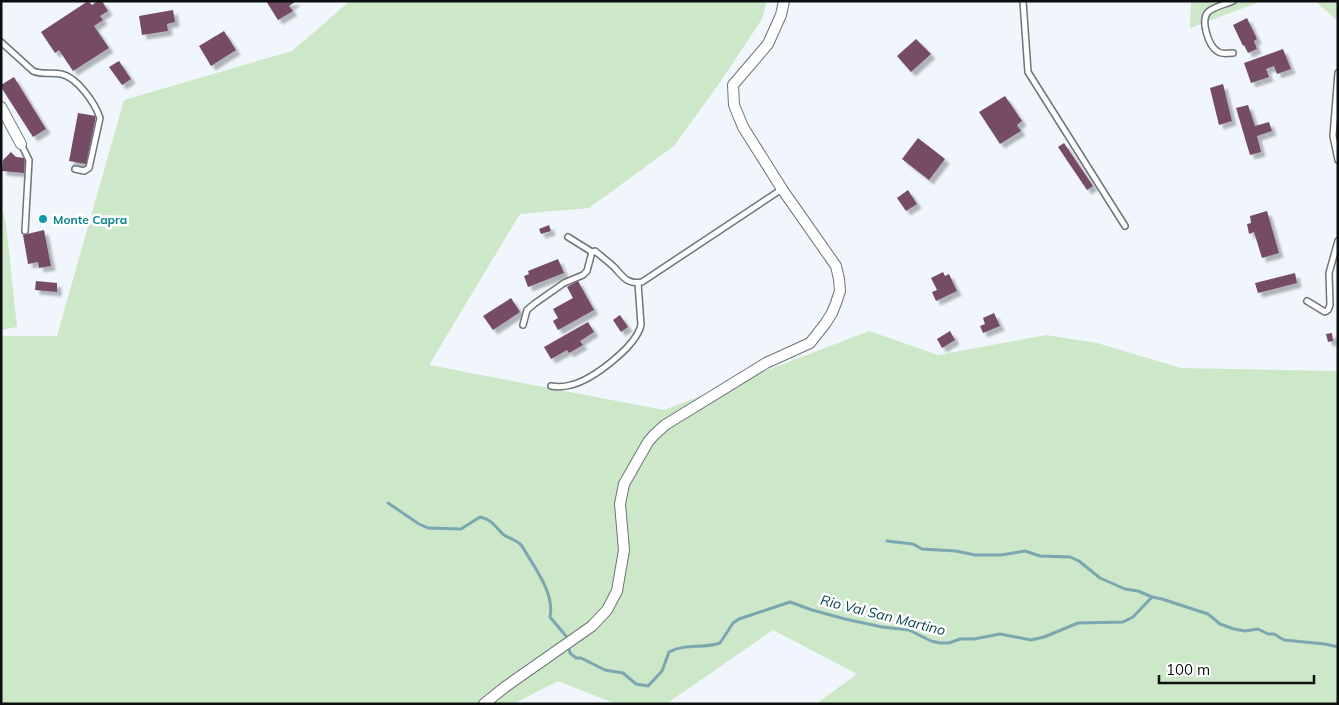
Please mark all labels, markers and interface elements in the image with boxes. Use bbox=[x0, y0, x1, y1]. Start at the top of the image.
place label: Monte Capra bbox=[53, 212, 127, 227]
marker: Monte Capra bbox=[37, 213, 49, 225]
water label: Rio Val San Martino bbox=[819, 591, 947, 639]
scale bar bbox=[1159, 652, 1314, 684]
text: 100 m bbox=[1166, 660, 1210, 679]

